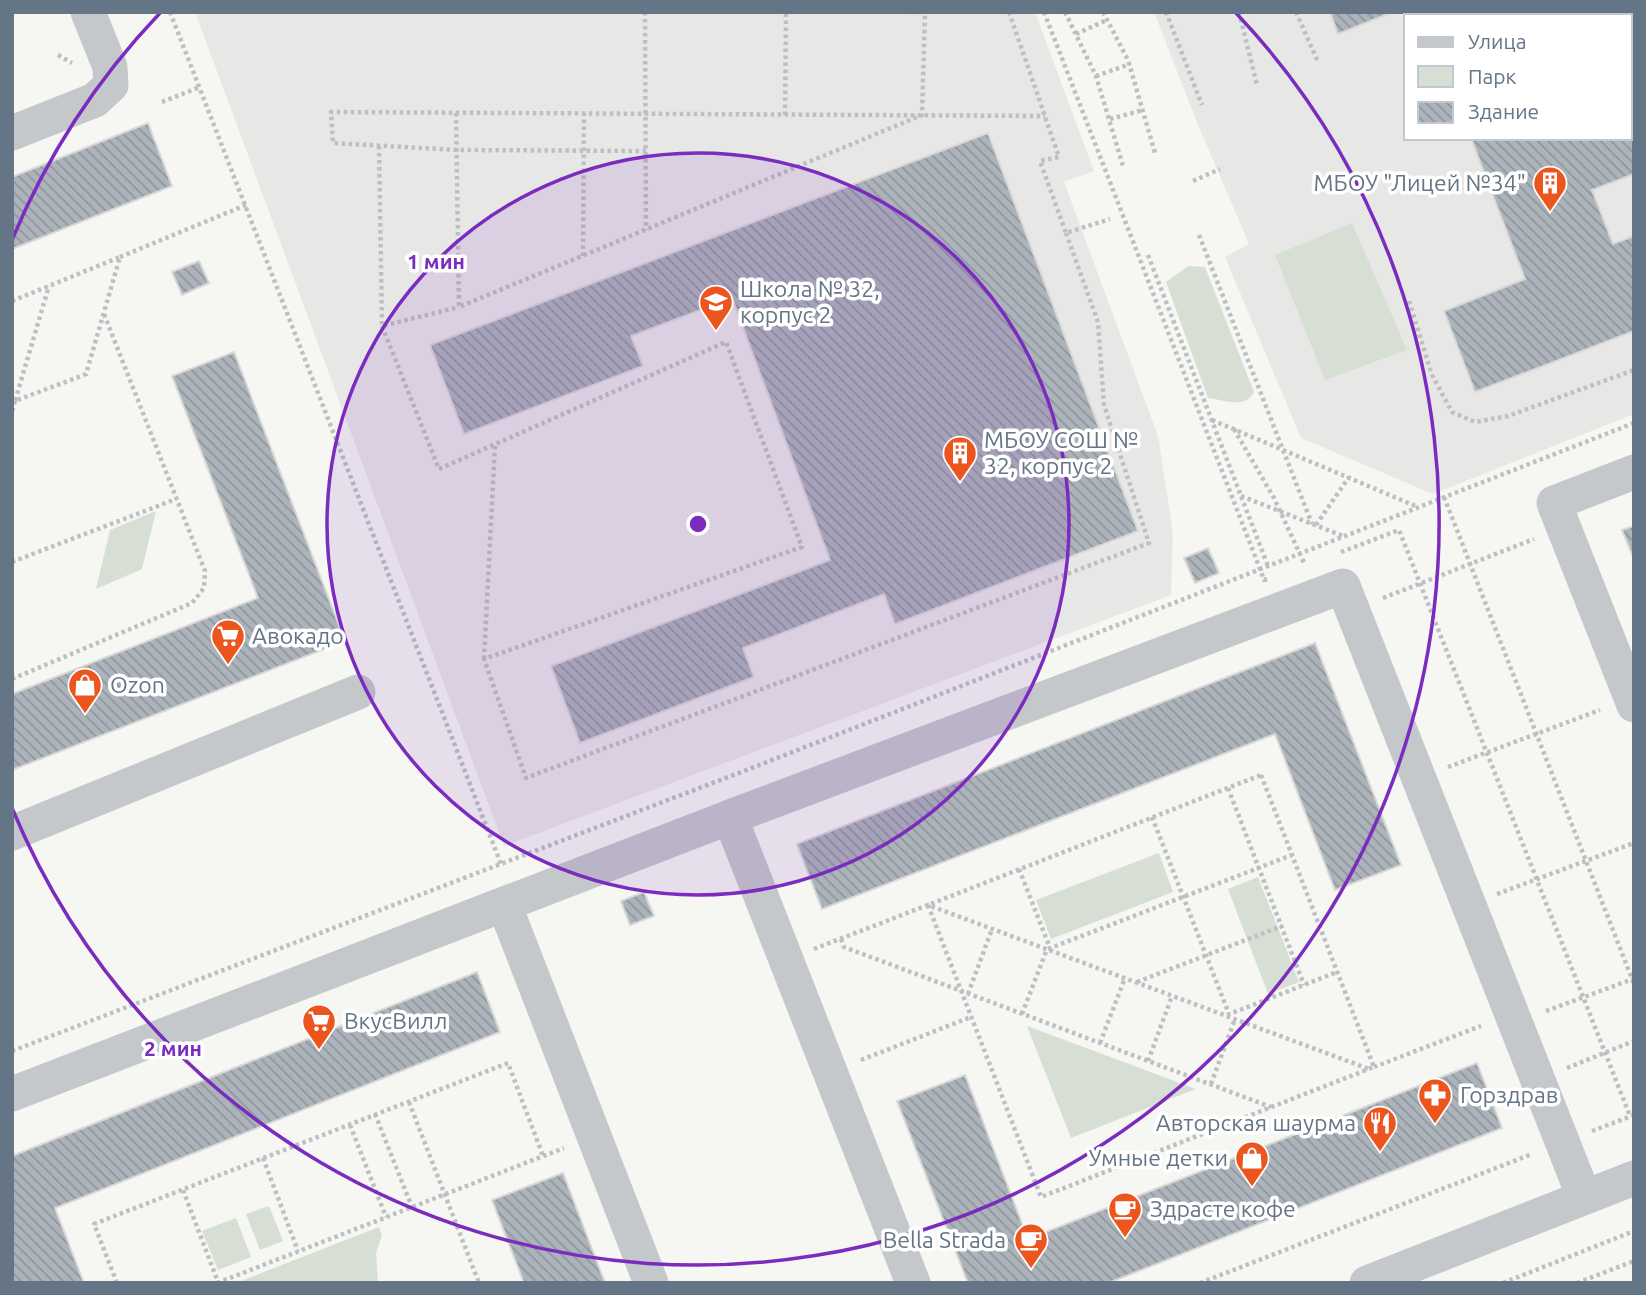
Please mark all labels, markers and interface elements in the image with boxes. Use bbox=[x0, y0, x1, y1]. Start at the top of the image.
legend bbox=[1404, 14, 1632, 140]
text: Улица bbox=[1468, 29, 1526, 53]
text: Парк bbox=[1468, 64, 1517, 88]
text: Здание bbox=[1468, 99, 1539, 123]
building icon: МБОУ "Лицей №34" bbox=[1531, 164, 1569, 213]
place label: МБОУ "Лицей №34" bbox=[1314, 170, 1526, 195]
text: 1 мин bbox=[407, 249, 465, 273]
place label: Школа № 32, корпус 2 bbox=[740, 276, 880, 327]
school or university icon: Школа № 32, корпус 2 bbox=[697, 283, 735, 332]
place label: МБОУ СОШ № 32, корпус 2 bbox=[984, 427, 1138, 478]
building icon: МБОУ СОШ № 32, корпус 2 bbox=[941, 434, 979, 483]
centre of rings bbox=[686, 512, 710, 536]
supermarket icon: Авокадо bbox=[209, 617, 247, 666]
place label: Авокадо bbox=[252, 623, 344, 648]
shop icon: Ozon bbox=[66, 666, 104, 715]
place label: Ozon bbox=[110, 672, 165, 697]
supermarket icon: ВкусВилл bbox=[300, 1002, 338, 1051]
place label: ВкусВилл bbox=[344, 1008, 447, 1033]
text: 2 мин bbox=[144, 1036, 202, 1060]
pharmacy icon: Горздрав bbox=[1416, 1076, 1454, 1125]
place label: Горздрав bbox=[1460, 1082, 1559, 1107]
restaurant icon: Авторская шаурма bbox=[1361, 1104, 1399, 1153]
place label: Авторская шаурма bbox=[1156, 1110, 1356, 1135]
shop icon: Умные детки bbox=[1233, 1139, 1271, 1188]
place label: Умные детки bbox=[1088, 1145, 1228, 1170]
cafe icon: Здрасте кофе bbox=[1106, 1190, 1144, 1239]
place label: Здрасте кофе bbox=[1150, 1196, 1296, 1221]
cafe icon: Bella Strada bbox=[1012, 1221, 1050, 1270]
place label: Bella Strada bbox=[883, 1227, 1006, 1252]

